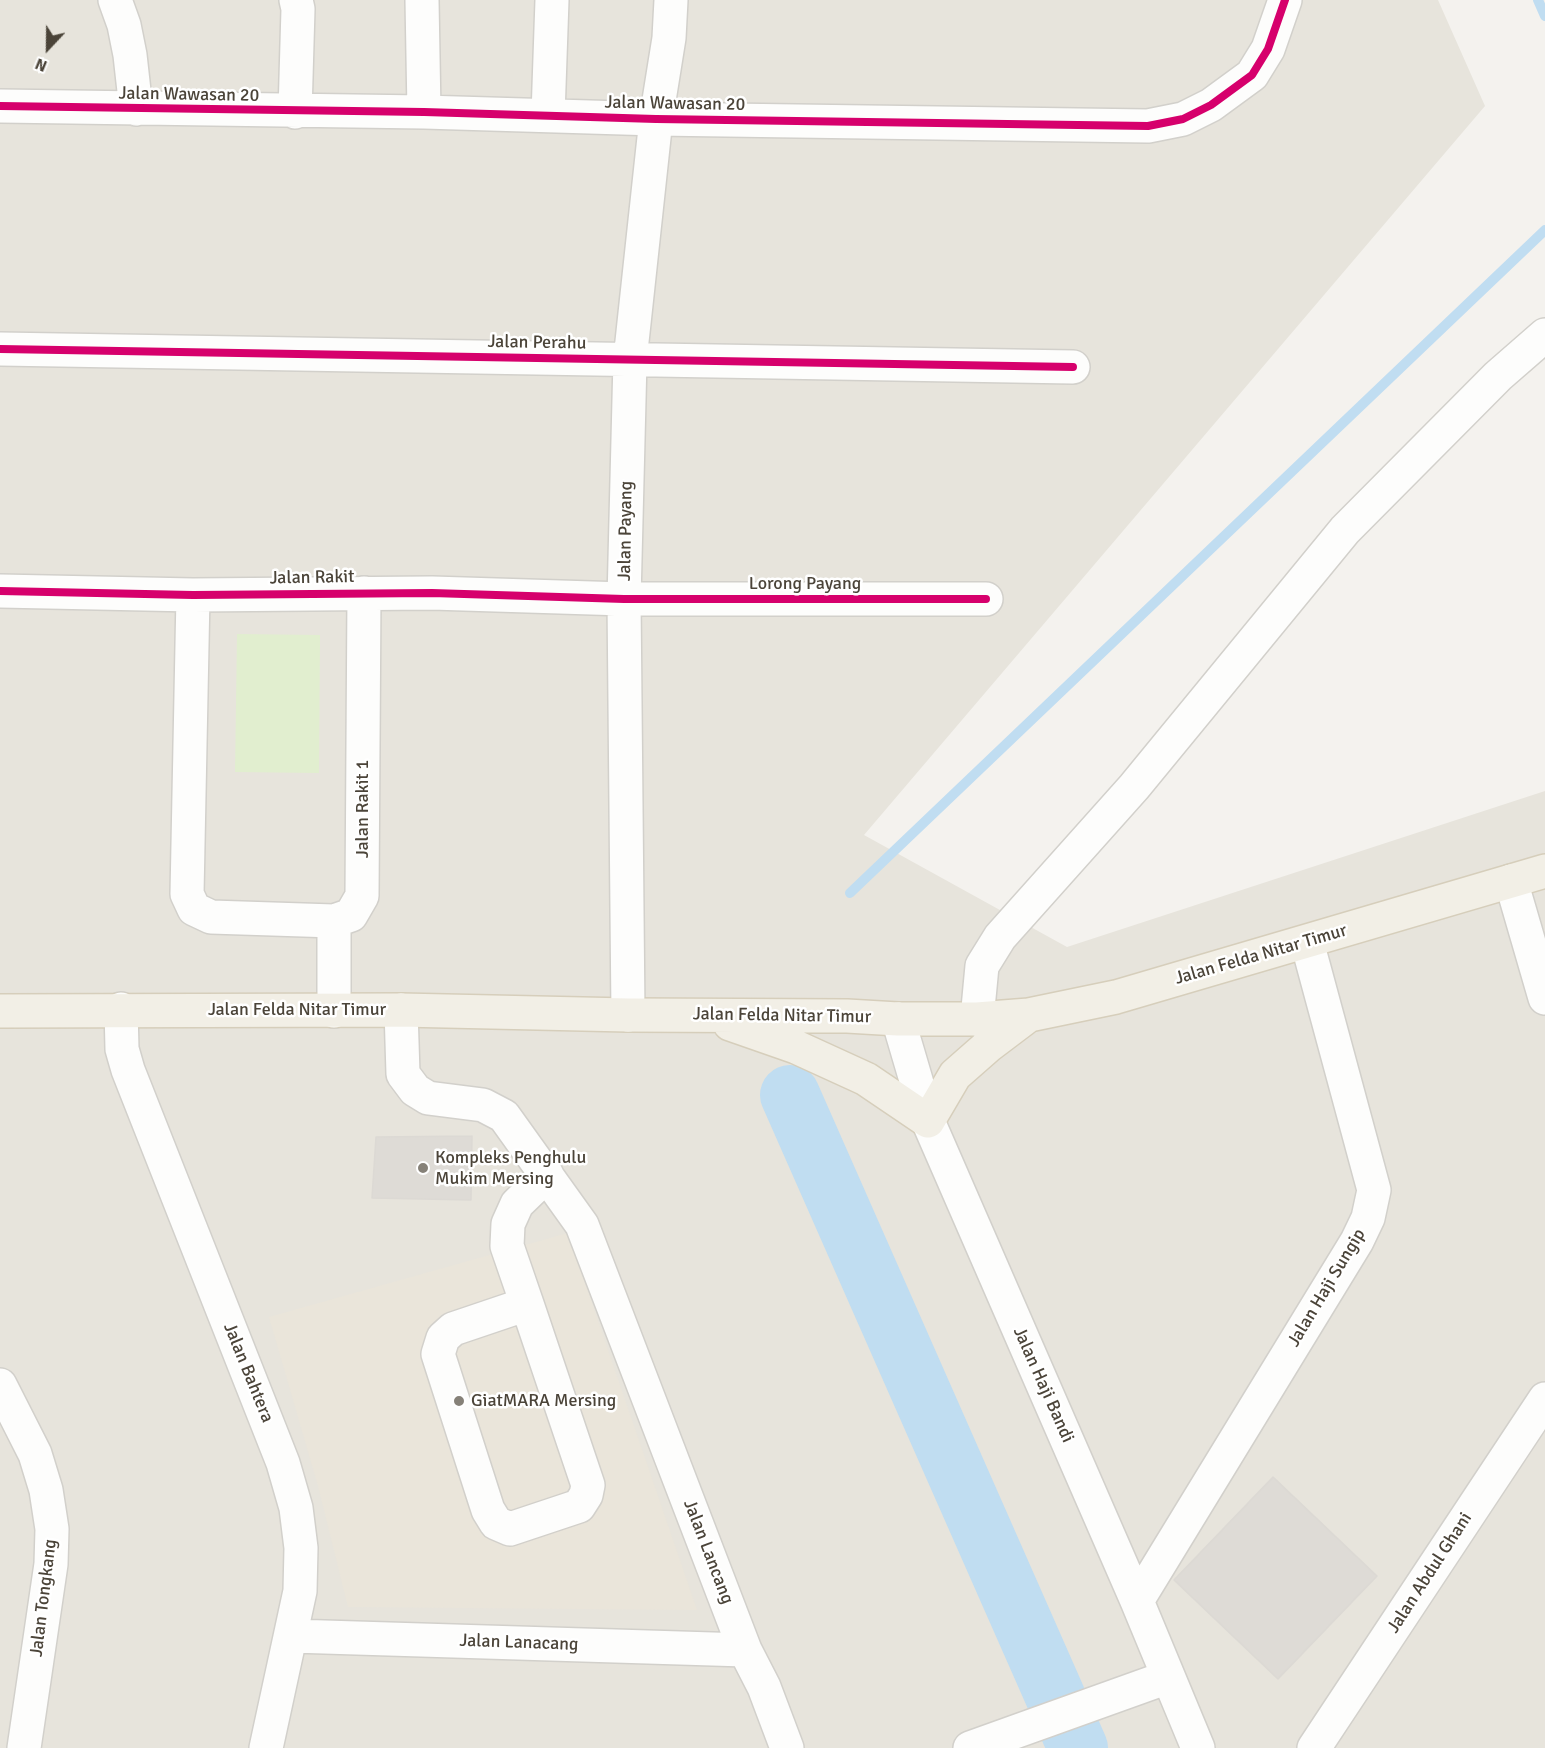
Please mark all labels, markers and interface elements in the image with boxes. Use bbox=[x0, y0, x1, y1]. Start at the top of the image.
north arrow bbox=[18, 18, 78, 78]
text: N bbox=[32, 53, 50, 76]
street label: Jalan Wawasan 20 bbox=[118, 83, 260, 107]
street label: Jalan Wawasan 20 bbox=[604, 92, 746, 116]
street label: Jalan Perahu bbox=[487, 331, 587, 355]
street label: Jalan Payang bbox=[614, 481, 638, 581]
street label: Jalan Rakit bbox=[269, 566, 355, 590]
street label: Lorong Payang bbox=[749, 573, 861, 595]
street label: Jalan Rakit 1 bbox=[352, 760, 374, 858]
street label: Jalan Felda Nitar Timur bbox=[1172, 920, 1350, 990]
street label: Jalan Felda Nitar Timur bbox=[208, 999, 386, 1021]
street label: Jalan Felda Nitar Timur bbox=[693, 1004, 871, 1028]
place label: Kompleks Penghulu Mukim Mersing bbox=[435, 1147, 586, 1190]
marker: Kompleks Penghulu Mukim Mersing bbox=[416, 1161, 430, 1175]
street label: Jalan Haji Sungip bbox=[1283, 1225, 1371, 1351]
street label: Jalan Bahtera bbox=[218, 1320, 278, 1426]
street label: Jalan Haji Bandi bbox=[1008, 1324, 1078, 1446]
place label: GiatMARA Mersing bbox=[471, 1390, 616, 1412]
marker: GiatMARA Mersing bbox=[452, 1394, 466, 1408]
street label: Jalan Lancang bbox=[678, 1497, 738, 1607]
street label: Jalan Abdul Ghani bbox=[1383, 1509, 1477, 1637]
street label: Jalan Tongkang bbox=[26, 1538, 62, 1658]
street label: Jalan Lanacang bbox=[459, 1630, 579, 1656]

